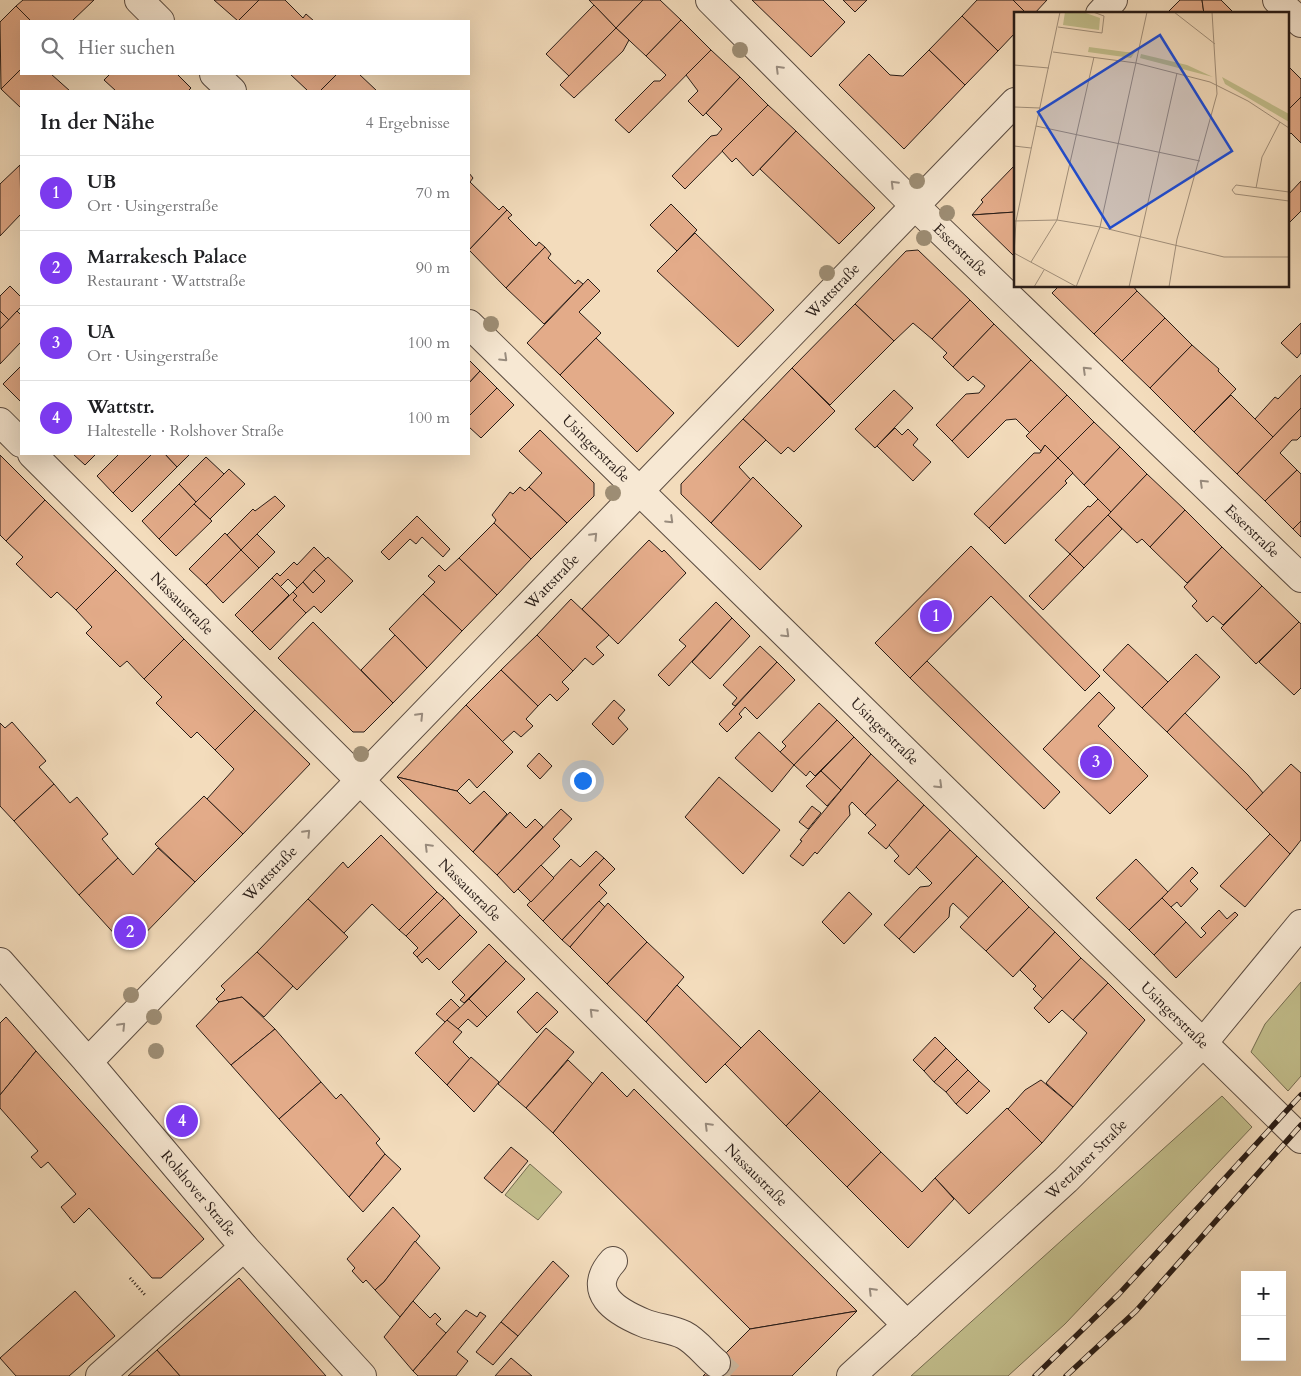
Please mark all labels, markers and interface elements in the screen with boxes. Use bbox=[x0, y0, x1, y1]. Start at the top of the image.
inset map bbox=[1014, 12, 1288, 288]
search box bbox=[20, 20, 470, 75]
icon: search bbox=[38, 34, 66, 62]
text: Hier suchen bbox=[78, 35, 175, 61]
one-way arrow bbox=[776, 66, 785, 75]
text: In der Nähe bbox=[40, 108, 155, 137]
text: 4 Ergebnisse bbox=[365, 112, 450, 134]
text: UB bbox=[87, 169, 116, 195]
one-way arrow bbox=[891, 181, 900, 190]
text: 1 bbox=[52, 182, 60, 204]
text: 70 m bbox=[416, 182, 450, 204]
text: Ort · Usingerstraße bbox=[87, 195, 218, 217]
street label: Esserstraße bbox=[929, 219, 993, 281]
text: Marrakesch Palace bbox=[87, 244, 247, 270]
text: 2 bbox=[52, 257, 60, 279]
text: 90 m bbox=[416, 257, 450, 279]
street label: Wattstraße bbox=[800, 259, 864, 324]
text: Restaurant · Wattstraße bbox=[87, 270, 246, 292]
text: UA bbox=[87, 319, 115, 345]
text: 3 bbox=[52, 332, 60, 354]
text: 100 m bbox=[408, 332, 450, 354]
text: Ort · Usingerstraße bbox=[87, 345, 218, 367]
one-way arrow bbox=[498, 352, 507, 361]
one-way arrow bbox=[1083, 367, 1092, 376]
text: Wattstr. bbox=[87, 394, 155, 420]
text: 4 bbox=[52, 407, 60, 429]
text: 100 m bbox=[408, 407, 450, 429]
street label: Usingerstraße bbox=[558, 411, 635, 487]
text: Haltestelle · Rolshover Straße bbox=[87, 420, 284, 442]
one-way arrow bbox=[1200, 480, 1209, 489]
street label: Esserstraße bbox=[1220, 500, 1284, 562]
one-way arrow bbox=[664, 515, 673, 524]
one-way arrow bbox=[588, 533, 597, 542]
street label: Wattstraße bbox=[520, 549, 584, 614]
street label: Nassaustraße bbox=[146, 568, 218, 640]
pin: 1 bbox=[920, 597, 952, 635]
one-way arrow bbox=[780, 628, 789, 637]
street label: Usingerstraße bbox=[846, 693, 923, 769]
one-way arrow bbox=[414, 713, 423, 722]
pin: 3 bbox=[1080, 743, 1112, 781]
your location bbox=[570, 768, 596, 794]
one-way arrow bbox=[933, 779, 942, 788]
one-way arrow bbox=[301, 830, 310, 839]
street label: Wattstraße bbox=[238, 841, 302, 906]
one-way arrow bbox=[425, 844, 434, 853]
street label: Nassaustraße bbox=[434, 854, 506, 926]
pin: 2 bbox=[114, 913, 146, 951]
street label: Usingerstraße bbox=[1136, 977, 1213, 1054]
one-way arrow bbox=[590, 1008, 599, 1017]
one-way arrow bbox=[116, 1023, 125, 1032]
pin: 4 bbox=[166, 1102, 198, 1140]
street label: Wetzlarer Straße bbox=[1040, 1114, 1132, 1205]
one-way arrow bbox=[704, 1123, 713, 1132]
street label: Nassaustraße bbox=[720, 1139, 792, 1211]
street label: Rolshover Straße bbox=[156, 1146, 241, 1241]
map controls bbox=[1241, 1271, 1286, 1361]
button: + bbox=[1241, 1271, 1286, 1316]
one-way arrow bbox=[869, 1288, 878, 1297]
button: − bbox=[1241, 1316, 1286, 1361]

